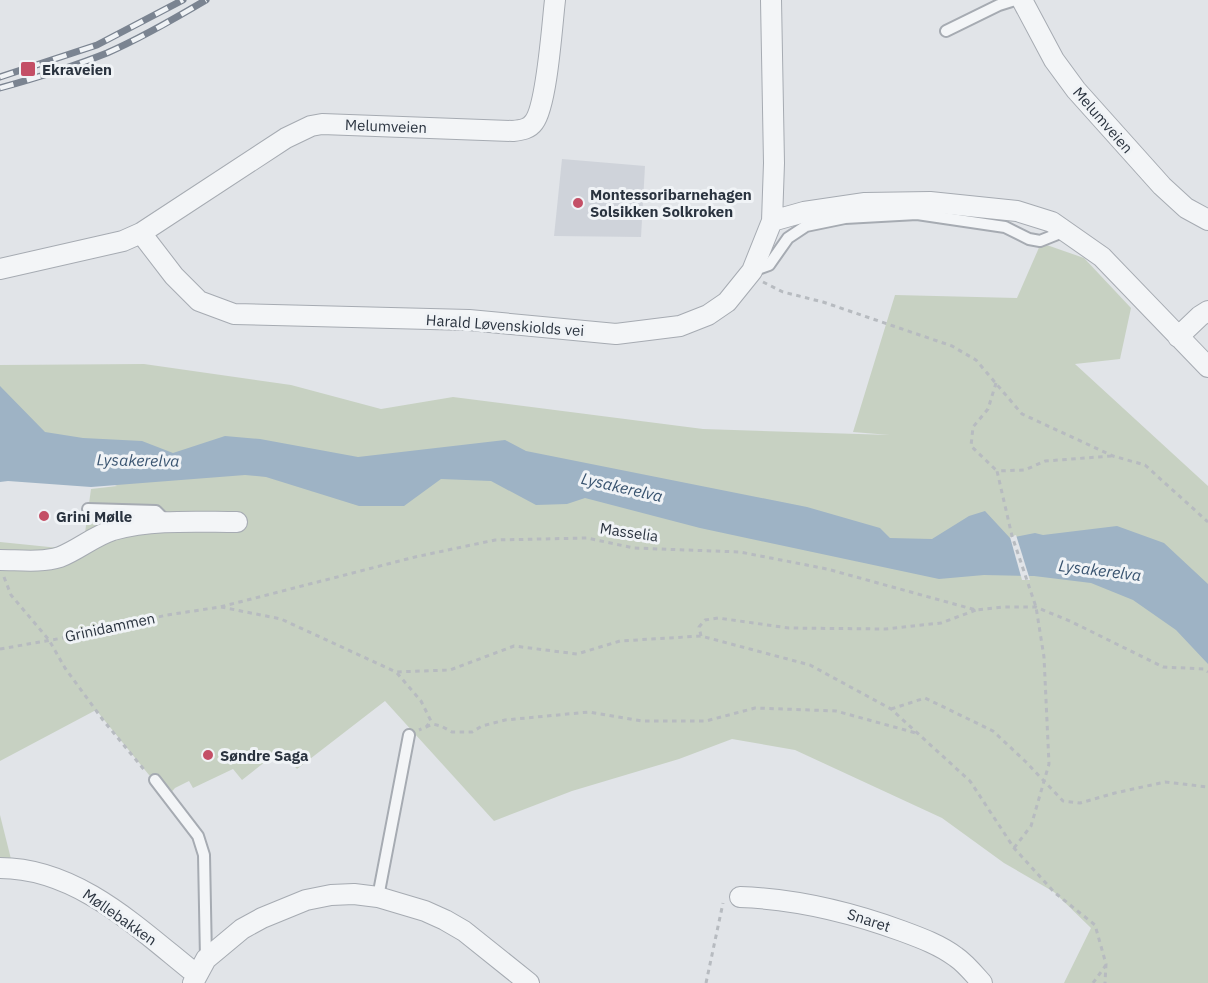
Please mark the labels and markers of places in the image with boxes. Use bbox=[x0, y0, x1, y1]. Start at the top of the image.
marker: Ekraveien bbox=[19, 60, 37, 78]
place label: Ekraveien bbox=[42, 60, 112, 79]
place label: Montessoribarnehagen Solsikken Solkroken bbox=[590, 185, 752, 221]
marker: Montessoribarnehagen Solsikken Solkroken bbox=[571, 196, 585, 210]
place label: Grini Mølle bbox=[56, 507, 132, 526]
marker: Grini Mølle bbox=[37, 509, 51, 523]
place label: Søndre Saga bbox=[220, 746, 309, 765]
marker: Søndre Saga bbox=[201, 748, 215, 762]

